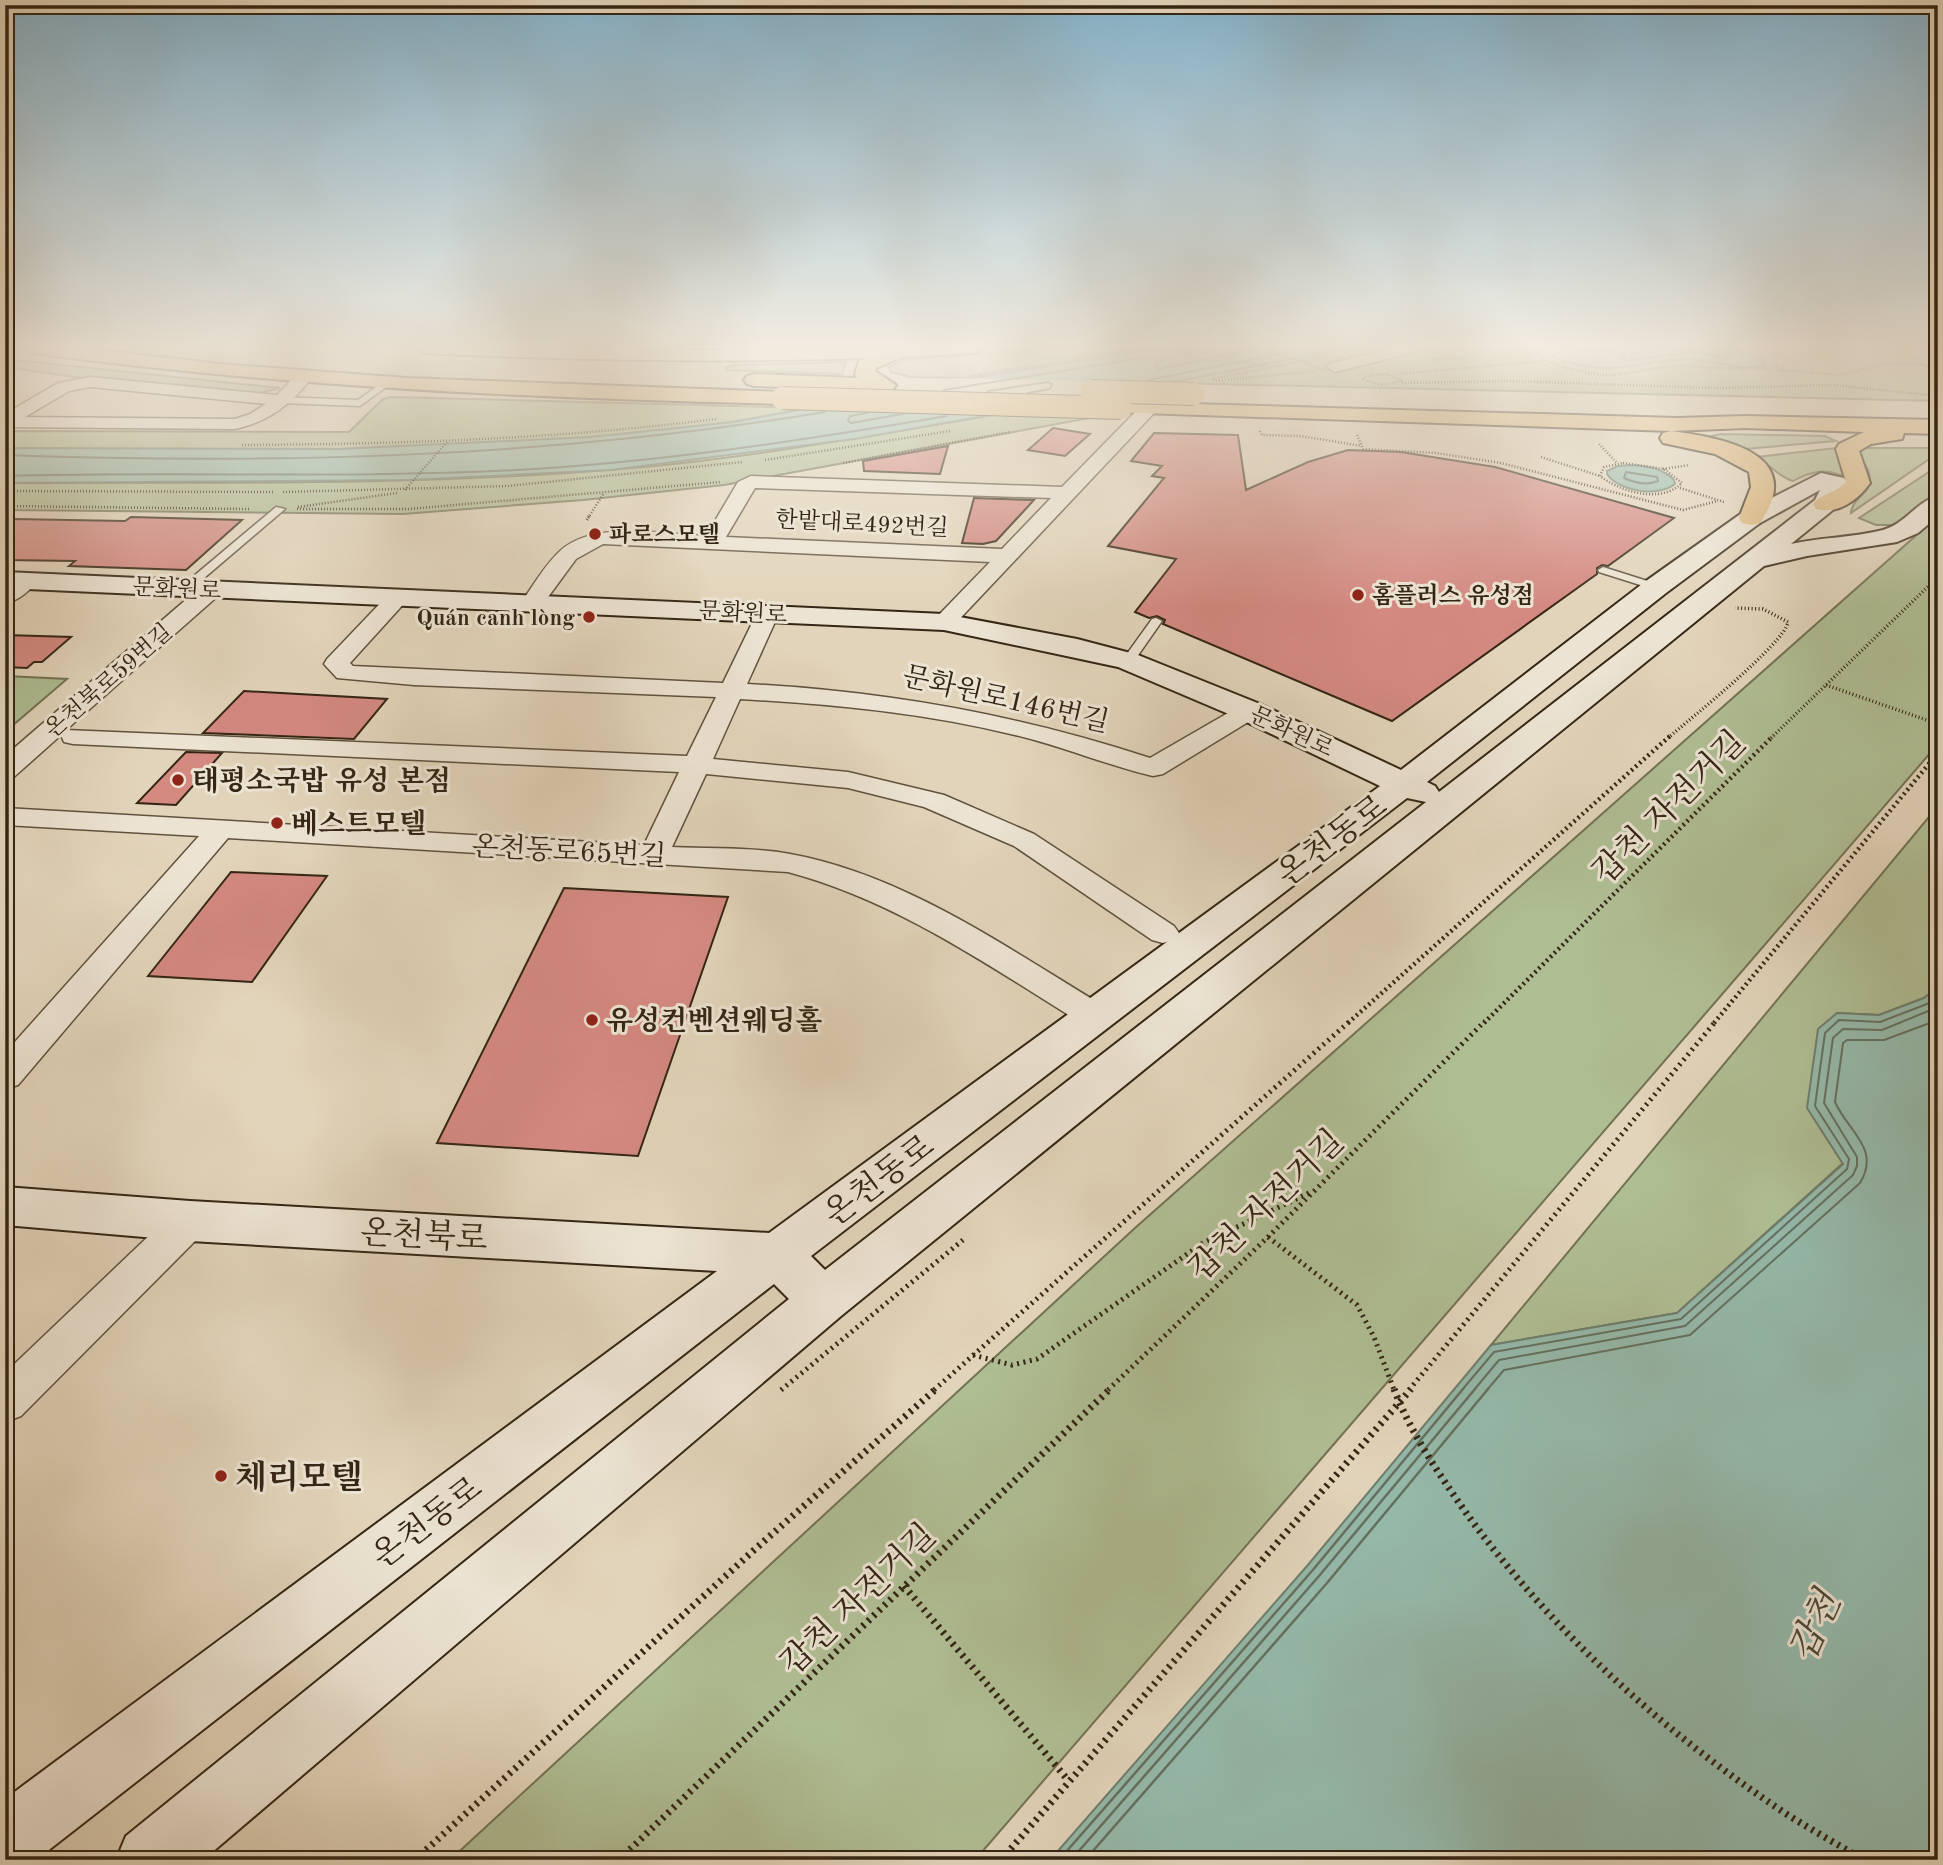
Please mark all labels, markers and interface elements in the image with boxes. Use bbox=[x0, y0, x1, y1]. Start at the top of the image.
street label: 한밭대로492번길 bbox=[775, 507, 949, 541]
place label: 파로스모텔 bbox=[609, 521, 720, 547]
marker: 파로스모텔 bbox=[587, 526, 603, 542]
street label: 문화원로 bbox=[132, 575, 222, 603]
place label: 홈플러스 유성점 bbox=[1372, 582, 1534, 608]
marker: 홈플러스 유성점 bbox=[1350, 587, 1366, 603]
street label: 문화원로 bbox=[698, 599, 788, 627]
place label: Quán canh lòng bbox=[416, 607, 575, 630]
marker: Quán canh lòng bbox=[581, 609, 597, 625]
street label: 온천북로59번길 bbox=[40, 618, 177, 742]
street label: 문화원로146번길 bbox=[899, 662, 1112, 738]
street label: 문화원로 bbox=[1246, 702, 1337, 762]
street label: 갑천 자전거길 bbox=[1585, 723, 1753, 891]
place label: 태평소국밥 유성 본점 bbox=[192, 765, 451, 797]
marker: 태평소국밥 유성 본점 bbox=[170, 772, 186, 788]
street label: 온천동로 bbox=[1270, 787, 1394, 893]
place label: 베스트모텔 bbox=[291, 808, 426, 840]
marker: 베스트모텔 bbox=[269, 815, 285, 831]
street label: 온천동로65번길 bbox=[471, 832, 667, 872]
place label: 유성컨벤션웨딩홀 bbox=[606, 1005, 822, 1037]
marker: 유성컨벤션웨딩홀 bbox=[584, 1012, 600, 1028]
street label: 갑천 자전거길 bbox=[1181, 1122, 1351, 1288]
street label: 온천동로 bbox=[817, 1127, 941, 1233]
street label: 온천북로 bbox=[359, 1214, 489, 1257]
place label: 체리모텔 bbox=[235, 1459, 363, 1496]
marker: 체리모텔 bbox=[213, 1468, 229, 1484]
street label: 온천동로 bbox=[365, 1469, 489, 1575]
street label: 갑천 자전거길 bbox=[773, 1516, 943, 1682]
water label: 갑천 bbox=[1782, 1584, 1850, 1668]

